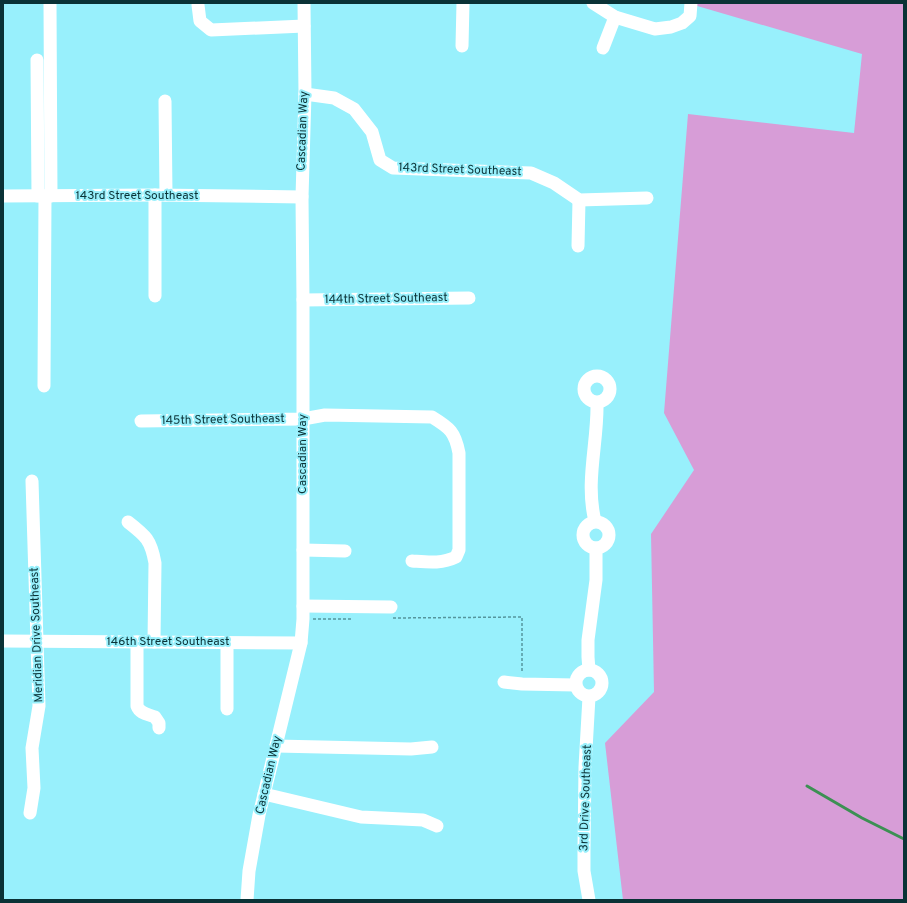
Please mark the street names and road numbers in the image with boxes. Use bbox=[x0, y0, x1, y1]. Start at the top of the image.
street label: Cascadian Way bbox=[294, 91, 312, 171]
street label: 143rd Street Southeast bbox=[398, 160, 522, 180]
street label: 143rd Street Southeast bbox=[75, 188, 199, 204]
street label: 144th Street Southeast bbox=[324, 290, 448, 308]
street label: 145th Street Southeast bbox=[161, 411, 285, 429]
street label: Cascadian Way bbox=[295, 414, 311, 494]
street label: Meridian Drive Southeast bbox=[27, 567, 47, 703]
street label: 146th Street Southeast bbox=[107, 634, 230, 650]
street label: Cascadian Way bbox=[252, 734, 286, 816]
street label: 3rd Drive Southeast bbox=[576, 744, 596, 852]

